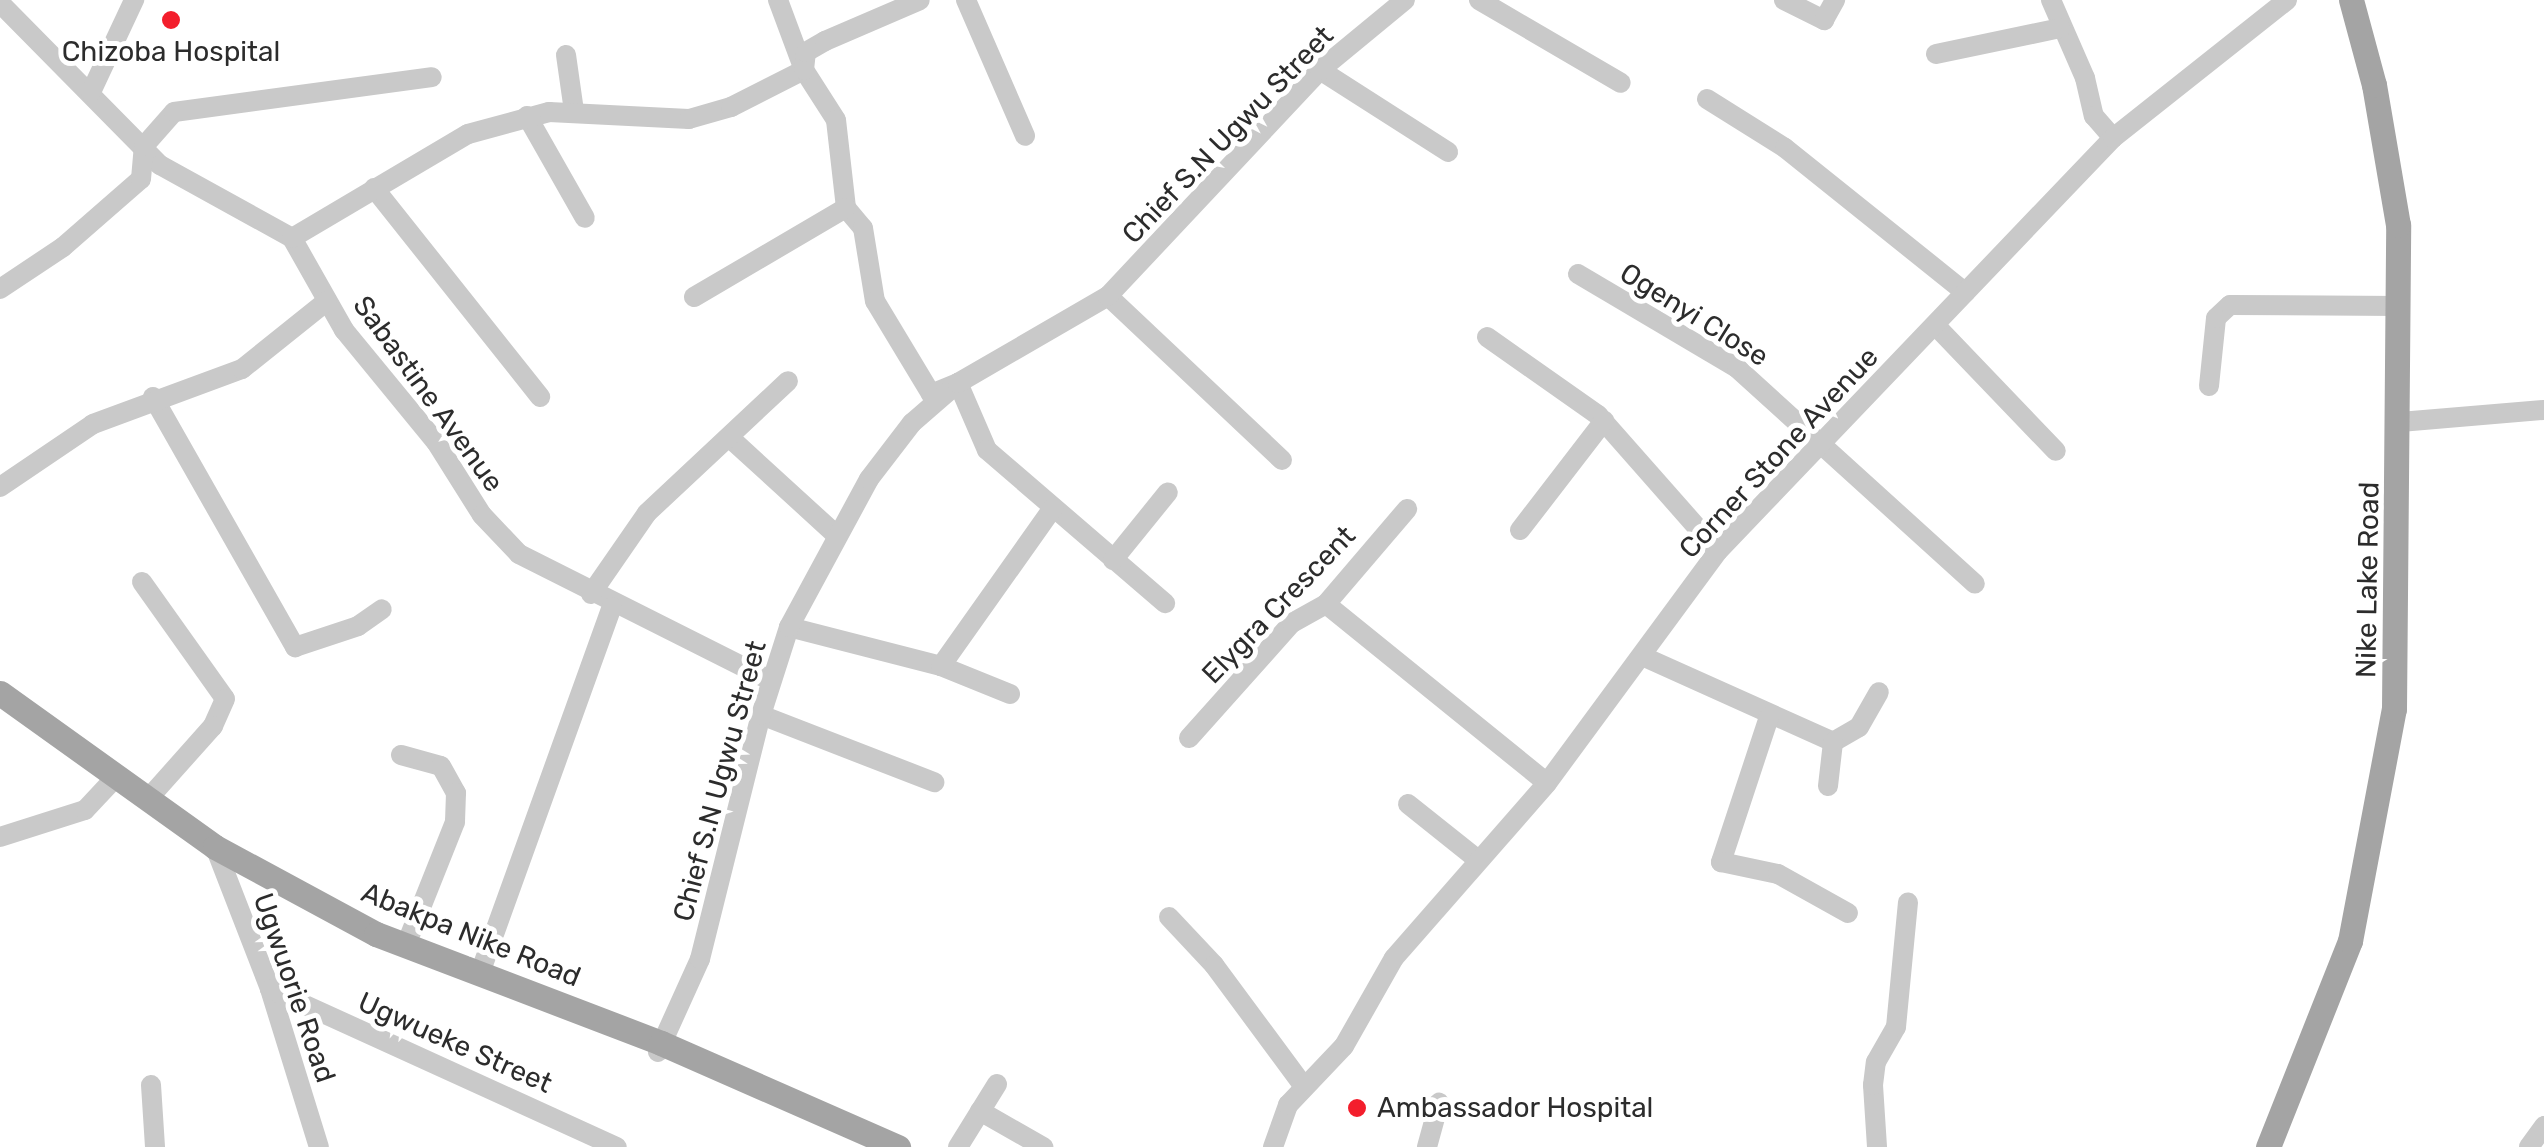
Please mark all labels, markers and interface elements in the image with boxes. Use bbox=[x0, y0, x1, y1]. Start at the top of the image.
marker: Chizoba Hospital bbox=[160, 9, 182, 31]
street label: Chief S.N Ugwu Street bbox=[1115, 19, 1341, 251]
place label: Chizoba Hospital bbox=[62, 35, 280, 69]
street label: Ogenyi Close bbox=[1614, 256, 1774, 374]
street label: Sabastine Avenue bbox=[345, 289, 511, 499]
street label: Corner Stone Avenue bbox=[1672, 340, 1886, 566]
street label: Nike Lake Road bbox=[2349, 482, 2387, 678]
street label: Elygra Crescent bbox=[1195, 519, 1363, 691]
street label: Chief S.N Ugwu Street bbox=[666, 637, 774, 925]
street label: Abakpa Nike Road bbox=[357, 876, 585, 994]
street label: Ugwuorie Road bbox=[246, 889, 342, 1087]
street label: Ugwueke Street bbox=[353, 985, 557, 1101]
place label: Ambassador Hospital bbox=[1377, 1091, 1654, 1125]
marker: Ambassador Hospital bbox=[1346, 1097, 1368, 1119]

